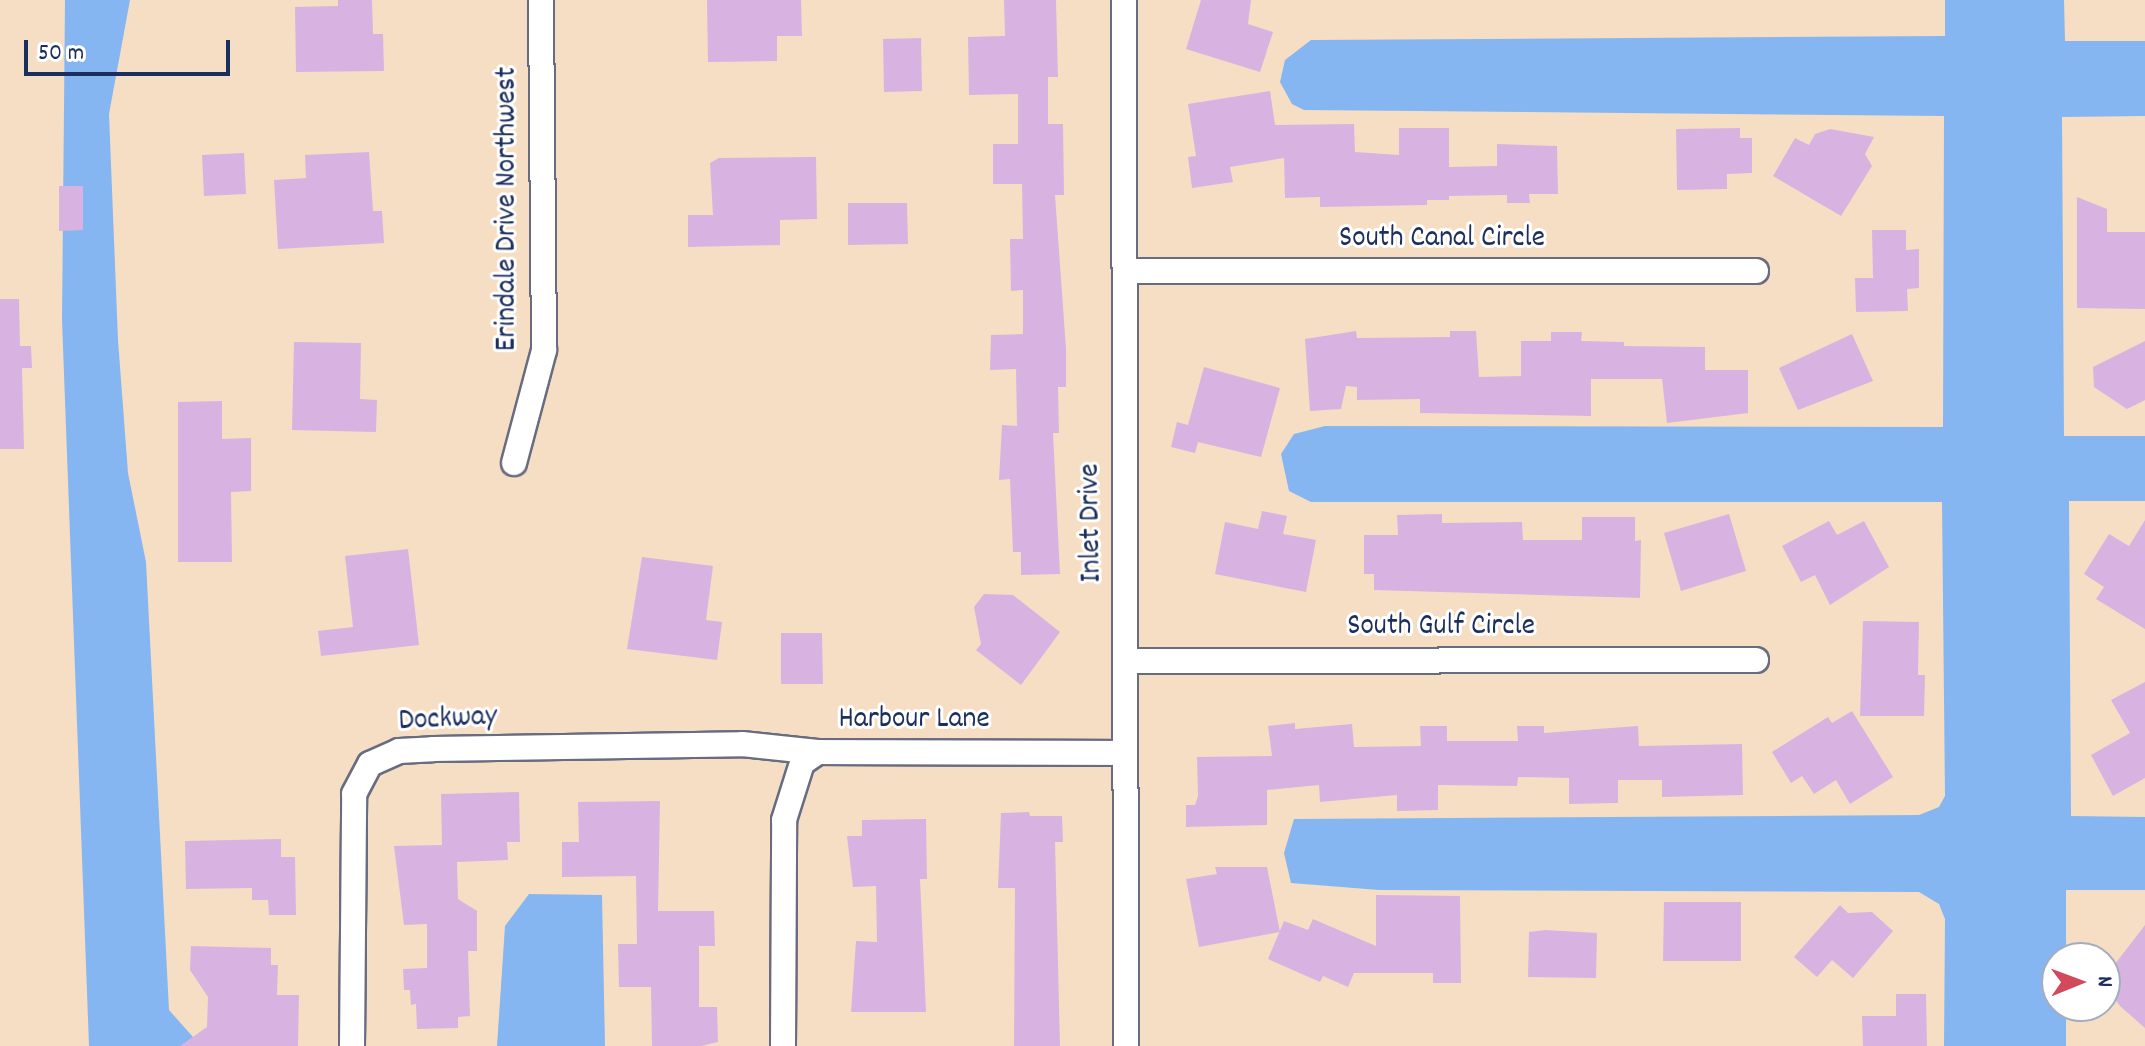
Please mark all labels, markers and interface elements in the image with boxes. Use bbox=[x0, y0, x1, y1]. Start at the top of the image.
scale bar bbox=[28, 24, 234, 74]
text: 50 m bbox=[38, 37, 84, 71]
street label: Erindale Drive Northwest bbox=[491, 67, 527, 351]
street label: South Canal Circle bbox=[1339, 222, 1545, 258]
street label: Inlet Drive bbox=[1074, 463, 1112, 583]
street label: South Gulf Circle bbox=[1347, 610, 1535, 646]
street label: Dockway bbox=[398, 700, 498, 742]
street label: Harbour Lane bbox=[838, 703, 990, 739]
north arrow bbox=[2041, 942, 2121, 1022]
text: N bbox=[2088, 976, 2119, 987]

